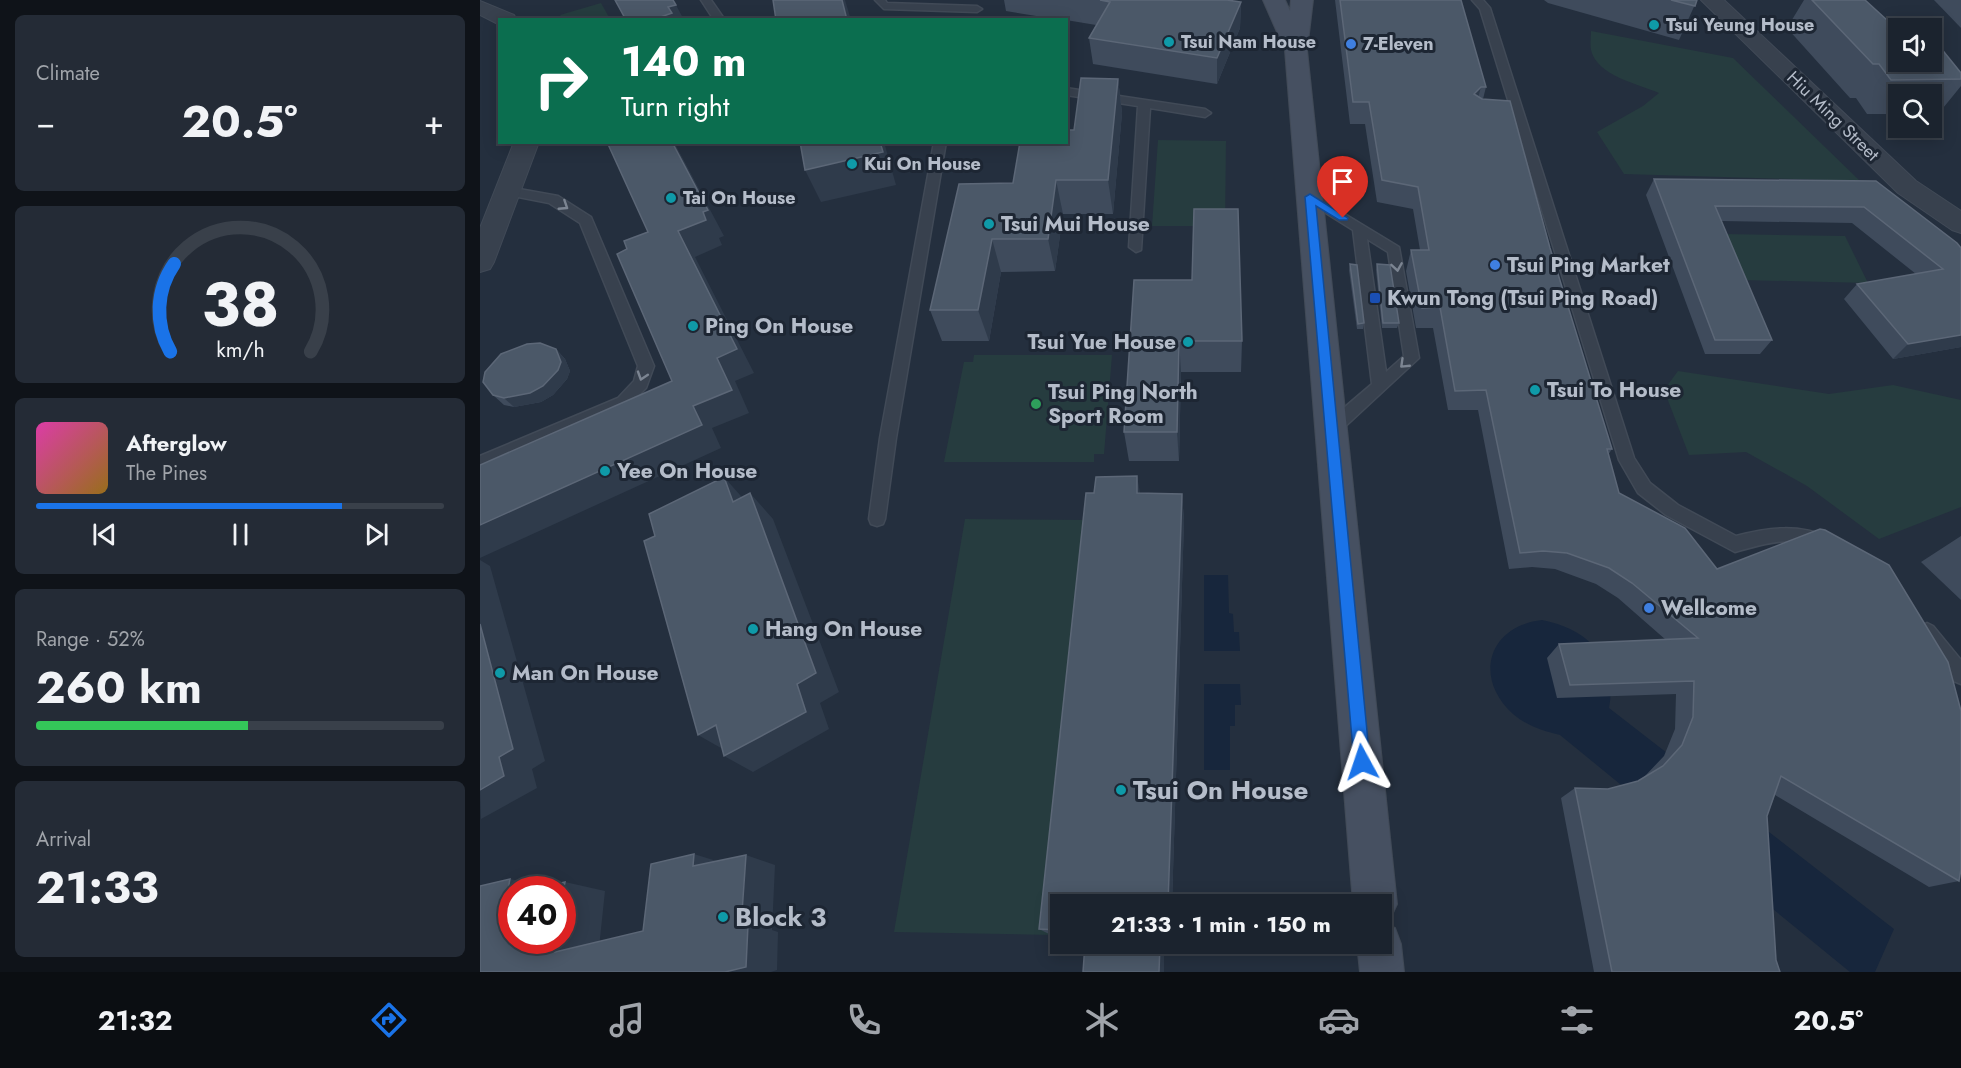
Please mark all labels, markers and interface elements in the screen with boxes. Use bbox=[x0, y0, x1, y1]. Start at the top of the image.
place label: Tsui Yeung House bbox=[1666, 12, 1814, 38]
marker: Tsui Yeung House bbox=[1647, 18, 1661, 32]
map controls bbox=[1888, 18, 1942, 138]
button: sound bbox=[1888, 18, 1942, 72]
place label: Tsui Nam House bbox=[1181, 29, 1316, 55]
text: 140 m bbox=[621, 31, 747, 92]
place label: 7-Eleven bbox=[1363, 31, 1434, 57]
marker: Tsui Nam House bbox=[1162, 35, 1176, 49]
marker: 7-Eleven bbox=[1344, 37, 1358, 51]
icon: right bbox=[522, 42, 600, 120]
text: Climate bbox=[36, 59, 100, 88]
street label: Hiu Ming Street bbox=[1781, 65, 1886, 167]
button: search bbox=[1888, 84, 1942, 138]
text: Turn right bbox=[621, 87, 729, 126]
text: 20.5° bbox=[181, 89, 298, 154]
text: − bbox=[36, 99, 55, 146]
text: + bbox=[424, 99, 444, 146]
place label: Kui On House bbox=[864, 151, 981, 177]
pin bbox=[1317, 156, 1368, 218]
marker: Kui On House bbox=[845, 157, 859, 171]
icon: arrive bbox=[1326, 165, 1359, 198]
place label: Tai On House bbox=[683, 185, 796, 211]
marker: Tai On House bbox=[664, 191, 678, 205]
one-way arrow bbox=[557, 199, 568, 210]
place label: Tsui Mui House bbox=[1001, 209, 1150, 239]
marker: Tsui Mui House bbox=[982, 217, 996, 231]
place label: Tsui Ping Market bbox=[1507, 250, 1670, 280]
marker: Tsui Ping Market bbox=[1488, 258, 1502, 272]
text: 38 bbox=[201, 259, 279, 349]
one-way arrow bbox=[1390, 262, 1403, 272]
place label: Kwun Tong (Tsui Ping Road) bbox=[1387, 283, 1658, 313]
marker: Kwun Tong (Tsui Ping Road) bbox=[1368, 291, 1382, 305]
place label: Ping On House bbox=[705, 311, 853, 341]
marker: Ping On House bbox=[686, 319, 700, 333]
place label: Tsui Yue House bbox=[1027, 327, 1176, 357]
text: km/h bbox=[216, 334, 264, 365]
marker: Tsui Yue House bbox=[1181, 335, 1195, 349]
one-way arrow bbox=[1400, 357, 1411, 368]
one-way arrow bbox=[637, 371, 649, 381]
place label: Tsui To House bbox=[1547, 375, 1681, 405]
place label: Tsui Ping North Sport Room bbox=[1048, 377, 1198, 431]
marker: Tsui To House bbox=[1528, 383, 1542, 397]
marker: Tsui Ping North Sport Room bbox=[1029, 397, 1043, 411]
text: Afterglow bbox=[126, 427, 227, 459]
place label: Yee On House bbox=[616, 456, 757, 486]
text: The Pines bbox=[126, 459, 207, 488]
marker: Yee On House bbox=[598, 464, 612, 478]
icon: previous bbox=[88, 518, 121, 551]
icon: pause bbox=[224, 518, 257, 551]
icon: next bbox=[360, 518, 393, 551]
place label: Wellcome bbox=[1661, 593, 1757, 623]
marker: Wellcome bbox=[1642, 601, 1656, 615]
place label: Hang On House bbox=[765, 614, 922, 644]
marker: Hang On House bbox=[746, 622, 760, 636]
text: Range · 52% bbox=[36, 625, 145, 654]
text: 260 km bbox=[36, 655, 202, 720]
place label: Man On House bbox=[512, 658, 659, 688]
marker: Man On House bbox=[493, 666, 507, 680]
position arrow bbox=[1330, 730, 1394, 794]
place label: Tsui On House bbox=[1133, 771, 1308, 809]
marker: Tsui On House bbox=[1114, 783, 1128, 797]
text: Arrival bbox=[36, 825, 91, 854]
text: 21:33 bbox=[36, 855, 159, 920]
speed limit sign: 40 bbox=[498, 876, 576, 954]
place label: Block 3 bbox=[735, 898, 826, 936]
text: 21:33 · 1 min · 150 m bbox=[1111, 908, 1331, 940]
marker: Block 3 bbox=[716, 910, 730, 924]
icon: directions bbox=[368, 999, 410, 1041]
icon: music bbox=[606, 999, 648, 1041]
icon: phone bbox=[843, 999, 885, 1041]
icon: climate bbox=[1081, 999, 1123, 1041]
icon: car bbox=[1318, 999, 1360, 1041]
icon: filters bbox=[1556, 999, 1598, 1041]
text: 21:32 bbox=[98, 1001, 172, 1040]
text: 20.5° bbox=[1793, 1001, 1863, 1040]

